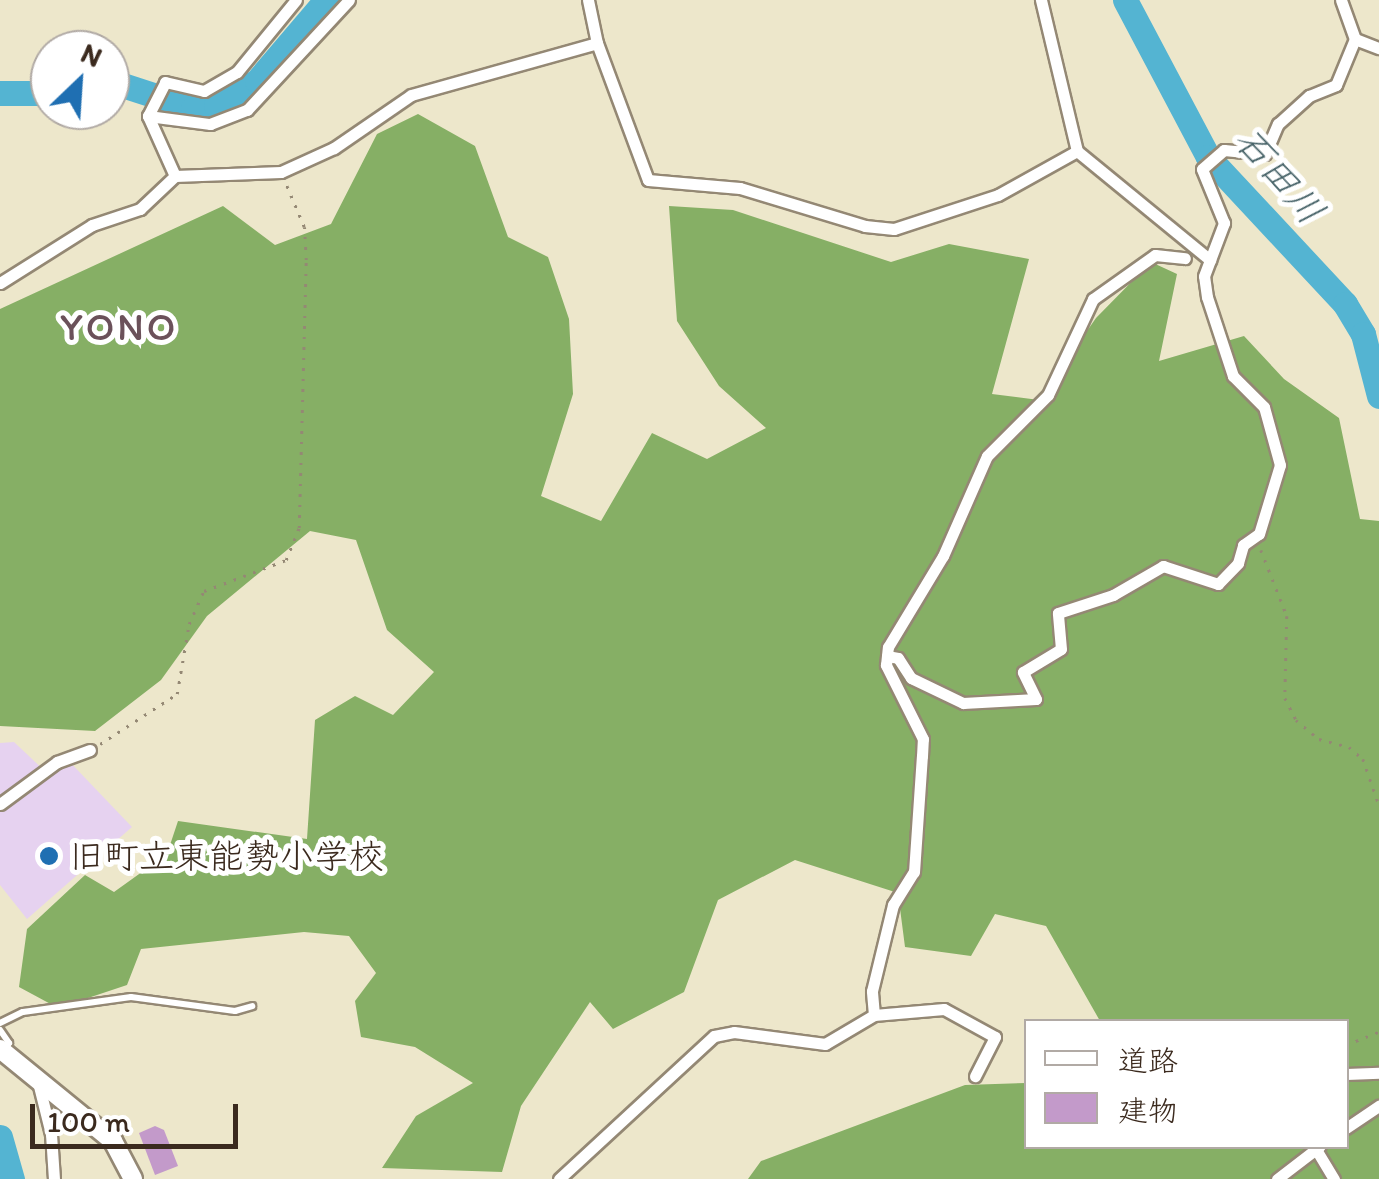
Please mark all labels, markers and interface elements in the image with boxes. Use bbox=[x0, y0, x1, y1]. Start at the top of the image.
north arrow bbox=[30, 30, 130, 130]
text: N bbox=[76, 35, 108, 74]
water label: 石田川 bbox=[1224, 118, 1334, 234]
district label: YONO bbox=[60, 302, 178, 350]
place label: 旧町立東能勢小学校 bbox=[69, 835, 384, 877]
marker: 旧町立東能勢小学校 bbox=[38, 845, 60, 867]
legend bbox=[1024, 1019, 1349, 1149]
text: 道路 bbox=[1118, 1042, 1178, 1079]
scale bar bbox=[35, 1084, 242, 1146]
text: 建物 bbox=[1118, 1092, 1178, 1129]
text: 100 m bbox=[47, 1103, 130, 1140]

